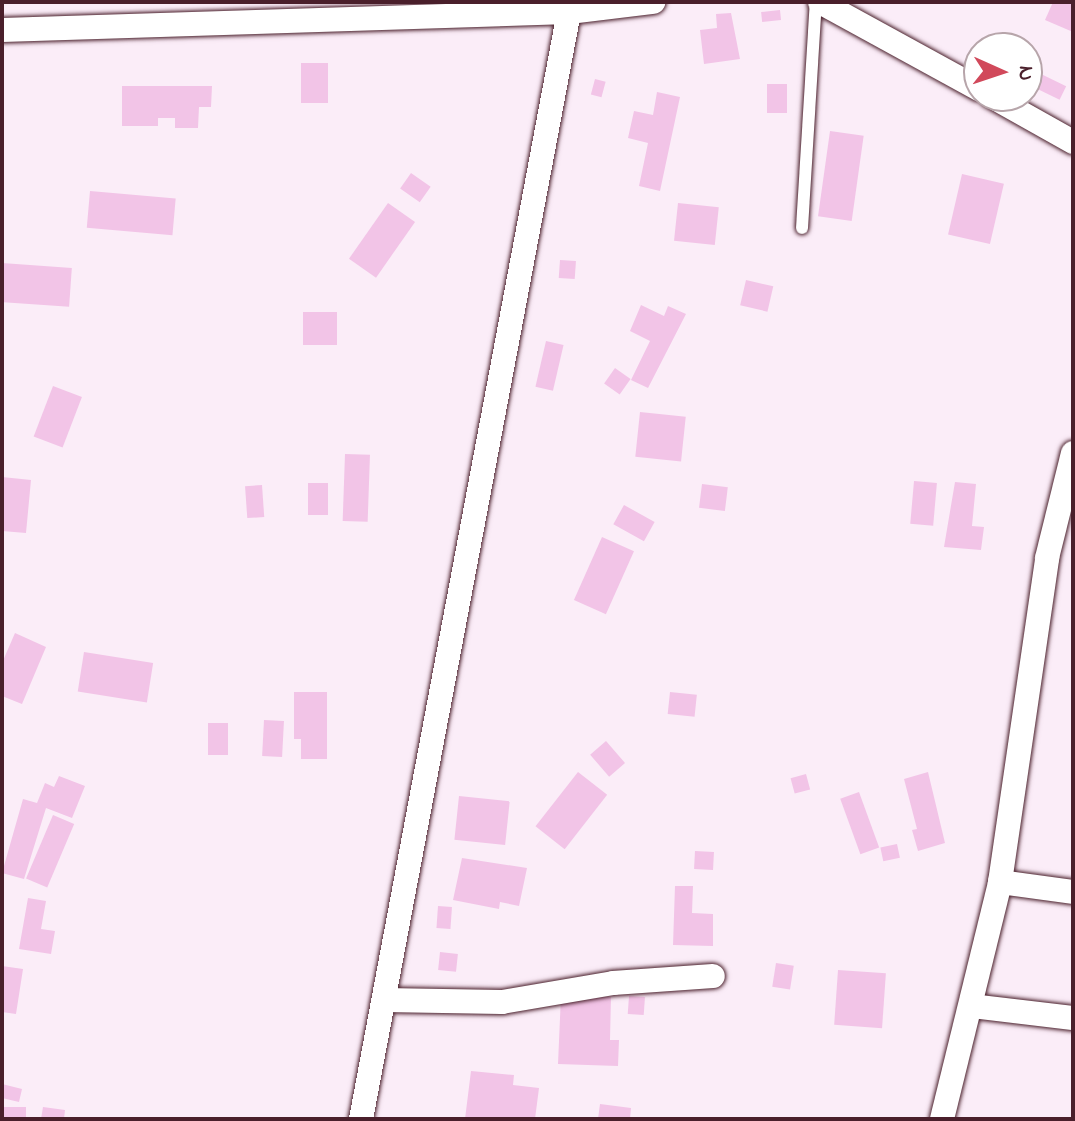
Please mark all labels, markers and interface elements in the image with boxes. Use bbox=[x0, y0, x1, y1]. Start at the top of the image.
north arrow bbox=[963, 32, 1043, 112]
text: N bbox=[1009, 65, 1041, 81]

